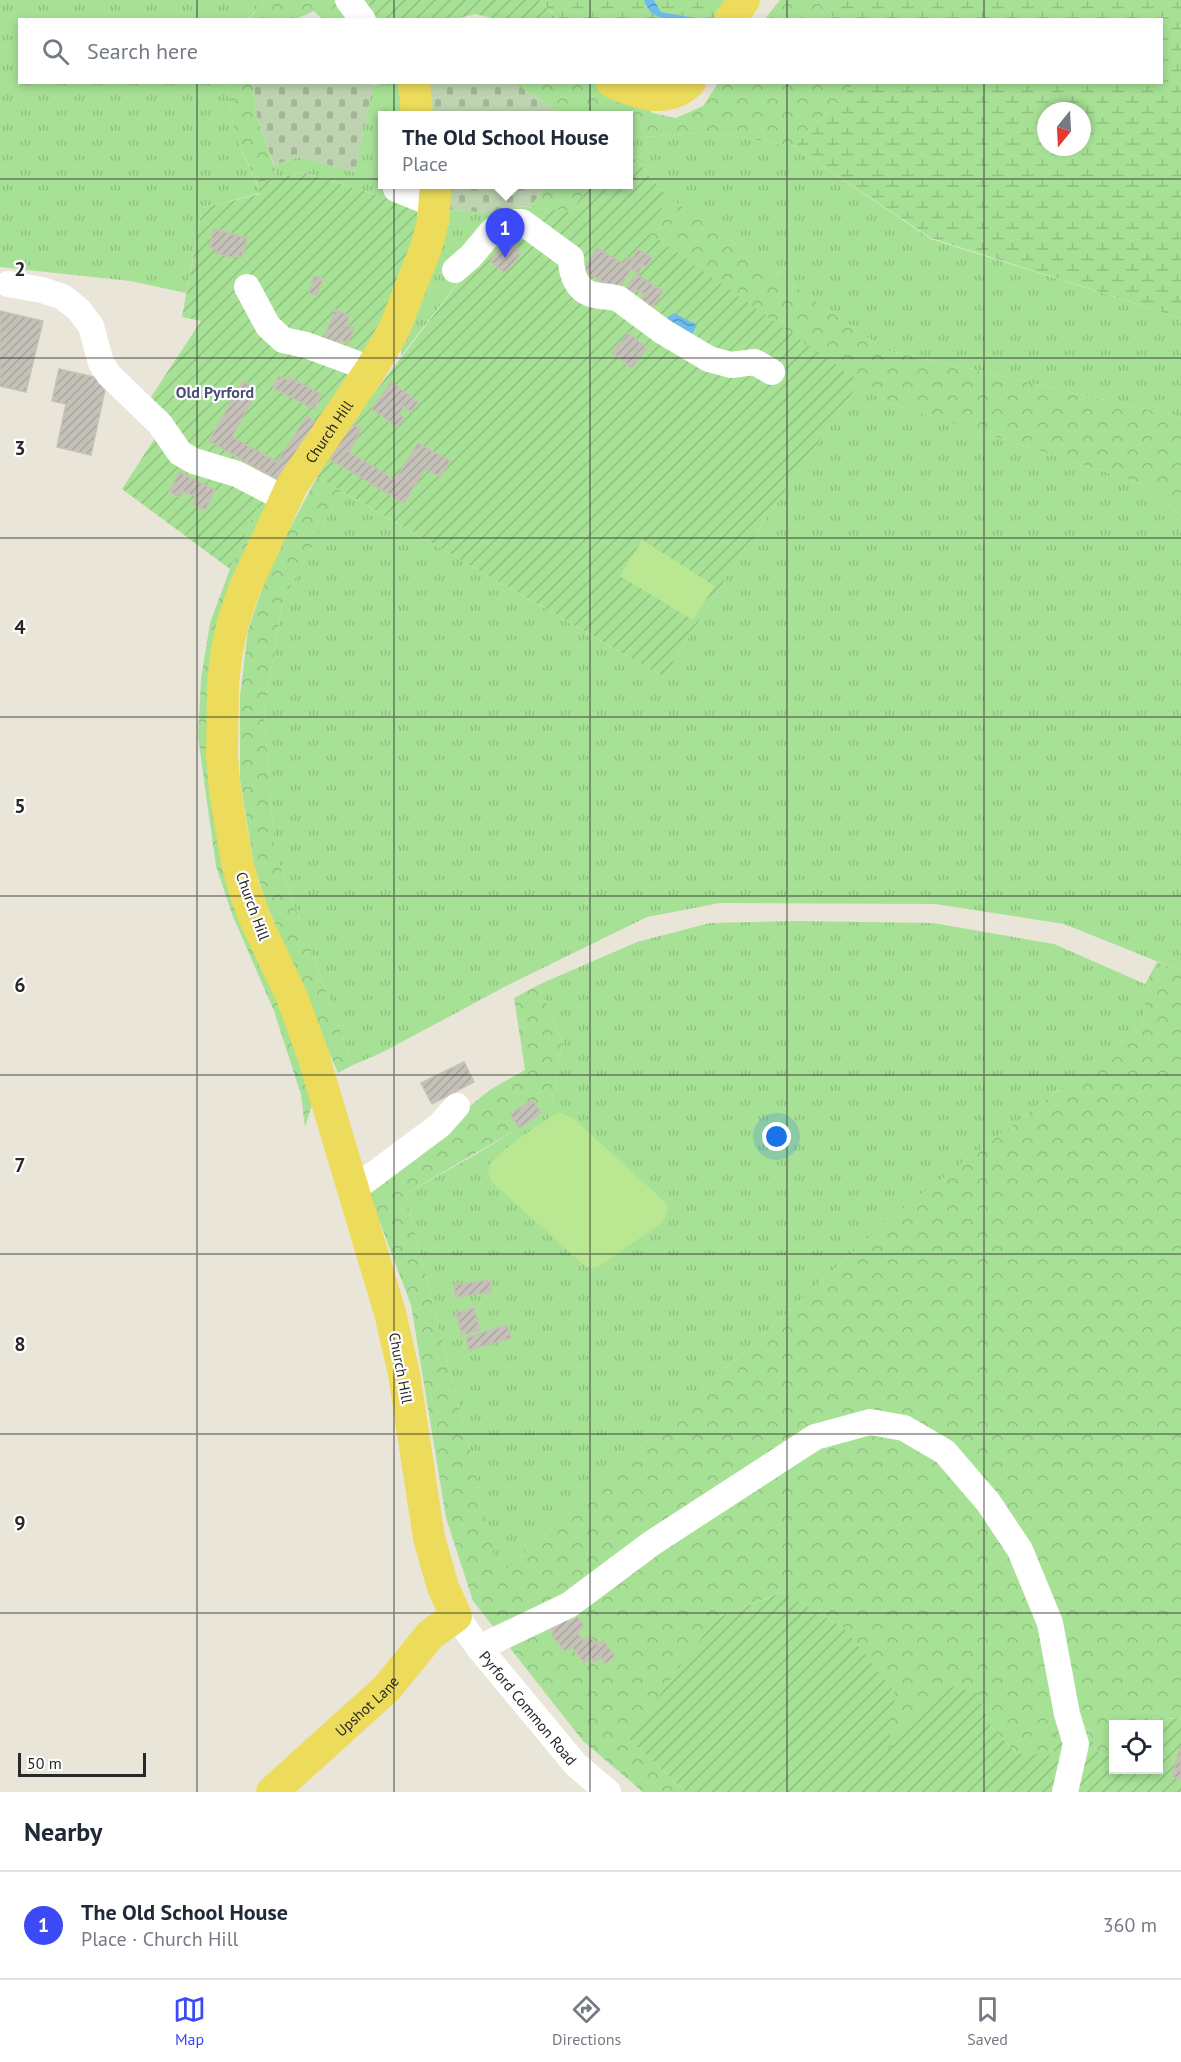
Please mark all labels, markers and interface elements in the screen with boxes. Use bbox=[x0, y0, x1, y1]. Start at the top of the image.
search box bbox=[18, 18, 1163, 84]
icon: search bbox=[39, 35, 72, 68]
text: Search here bbox=[87, 37, 198, 65]
north arrow bbox=[1037, 102, 1091, 156]
popup bbox=[378, 111, 633, 189]
text: The Old School House bbox=[402, 123, 609, 151]
text: Place bbox=[402, 151, 448, 177]
pin: 1 bbox=[486, 208, 524, 258]
text: 2 bbox=[14, 256, 26, 282]
district label: Old Pyrford bbox=[176, 382, 254, 402]
street label: Church Hill bbox=[300, 396, 357, 466]
text: 3 bbox=[14, 435, 26, 461]
text: 4 bbox=[14, 614, 26, 640]
text: 5 bbox=[14, 793, 26, 819]
street label: Church Hill bbox=[232, 869, 274, 944]
text: 6 bbox=[14, 972, 26, 998]
your location bbox=[762, 1122, 791, 1151]
text: 7 bbox=[14, 1152, 26, 1178]
text: 8 bbox=[14, 1331, 26, 1357]
street label: Church Hill bbox=[385, 1331, 417, 1406]
text: 9 bbox=[14, 1510, 26, 1536]
street label: Pyrford Common Road bbox=[476, 1647, 581, 1769]
street label: Upshot Lane bbox=[331, 1672, 403, 1740]
map controls bbox=[1109, 1720, 1163, 1774]
button: locate bbox=[1109, 1720, 1163, 1774]
scale bar bbox=[18, 1750, 146, 1778]
text: 50 m bbox=[27, 1753, 62, 1773]
text: Nearby bbox=[24, 1815, 102, 1848]
text: The Old School House bbox=[81, 1898, 288, 1926]
text: 1 bbox=[38, 1912, 49, 1938]
text: 360 m bbox=[1103, 1912, 1157, 1938]
text: Place · Church Hill bbox=[81, 1926, 238, 1952]
tab: Map bbox=[173, 1993, 206, 2049]
tab: Directions bbox=[552, 1993, 621, 2049]
tab: Saved bbox=[967, 1993, 1008, 2049]

